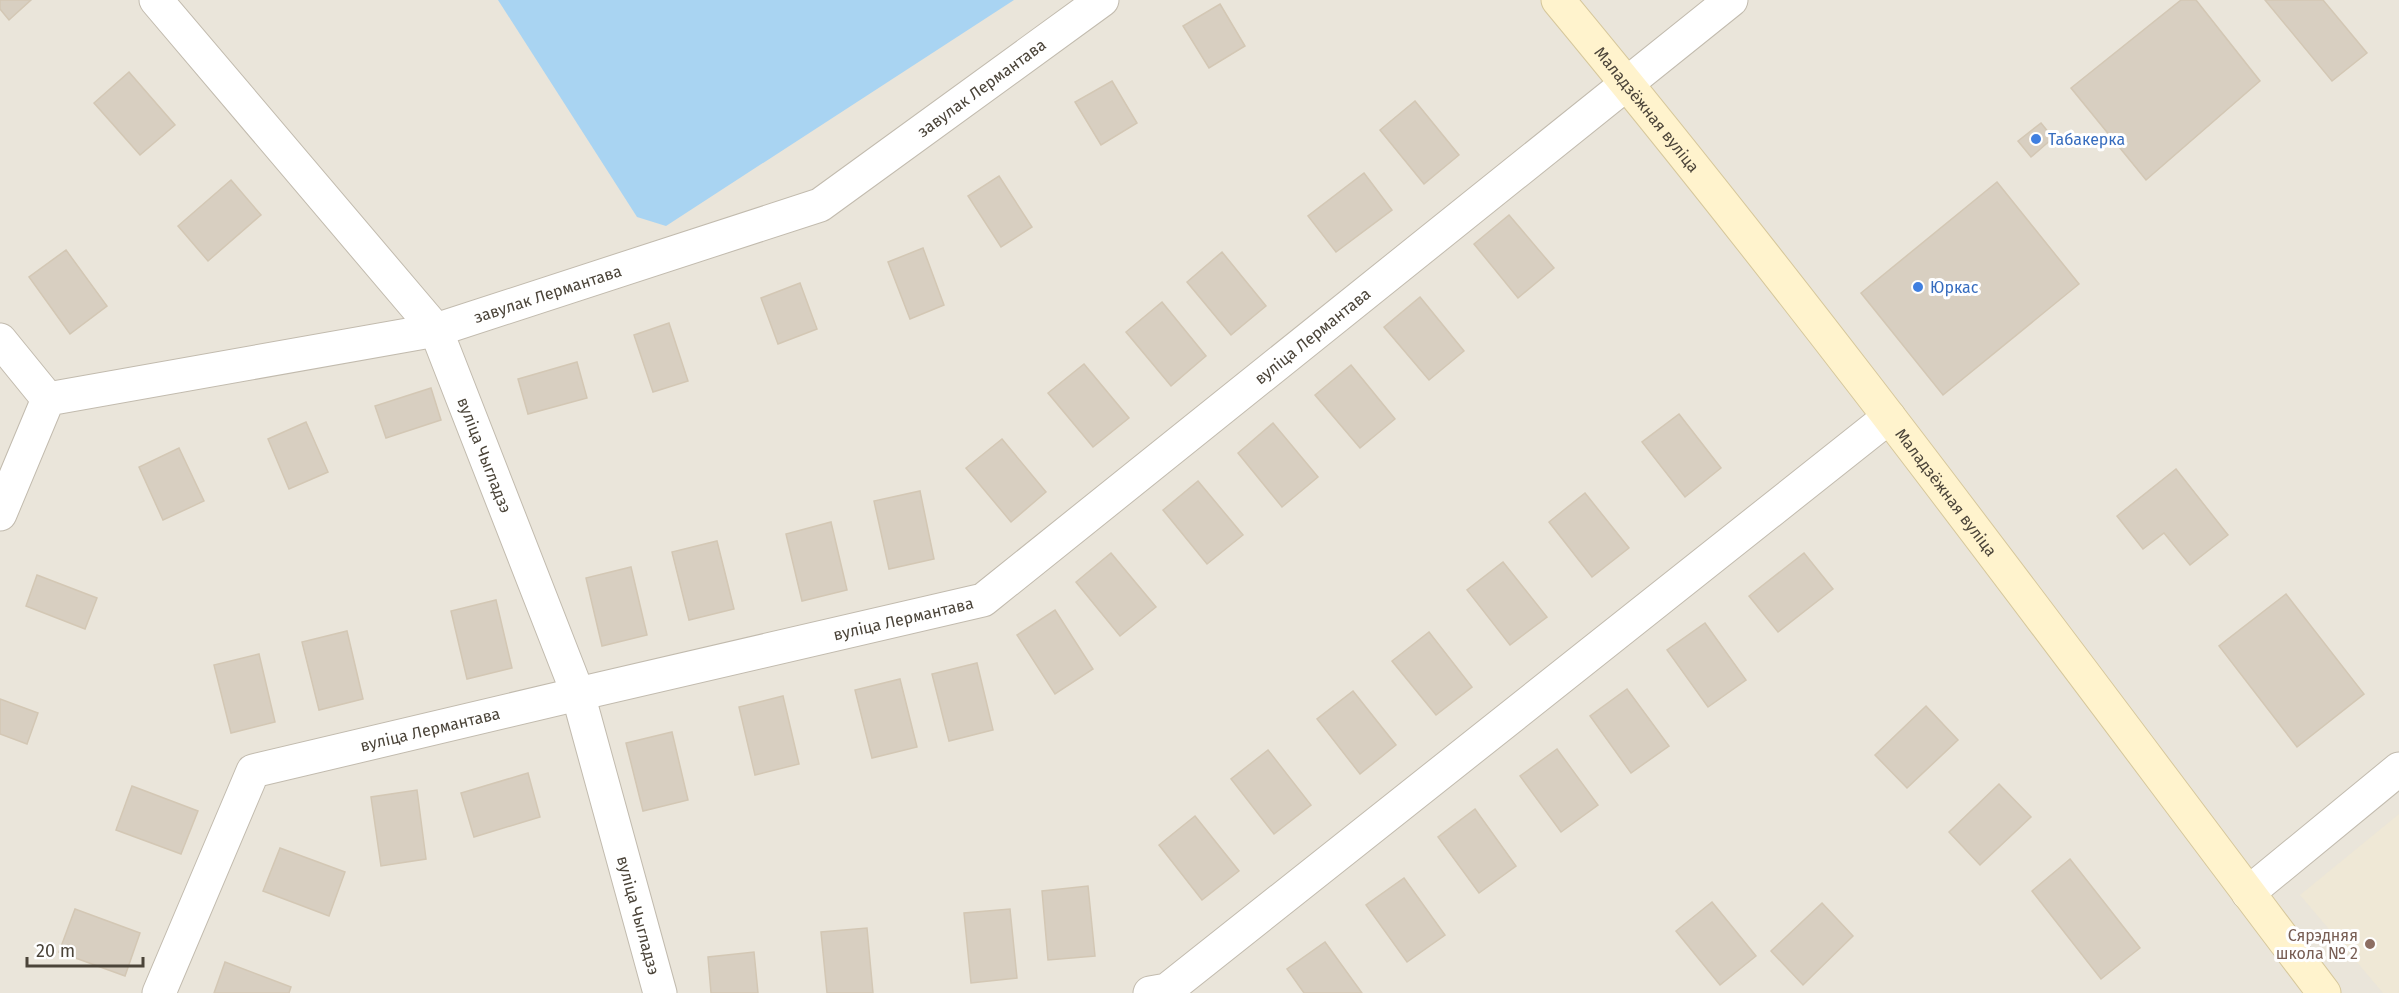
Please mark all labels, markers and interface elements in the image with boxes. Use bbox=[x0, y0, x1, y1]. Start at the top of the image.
street label: завулак Лермантава bbox=[914, 35, 1050, 141]
street label: Маладзёжная вуліца bbox=[1590, 43, 1703, 176]
place label: Табакерка bbox=[2048, 130, 2125, 149]
marker: Табакерка bbox=[2029, 132, 2043, 146]
street label: завулак Лермантава bbox=[471, 261, 624, 327]
place label: Юркас bbox=[1930, 278, 1979, 297]
marker: Юркас bbox=[1911, 280, 1925, 294]
street label: вуліца Лермантава bbox=[1251, 284, 1374, 388]
street label: вуліца Чыгладзэ bbox=[453, 395, 515, 516]
street label: Маладзёжная вуліца bbox=[1891, 425, 2001, 560]
street label: вуліца Лермантава bbox=[831, 594, 975, 644]
street label: вуліца Лермантава bbox=[358, 704, 502, 755]
street label: вуліца Чыгладзэ bbox=[613, 854, 664, 977]
place label: Сярэдняя школа № 2 bbox=[2276, 926, 2358, 963]
scale bar bbox=[27, 930, 142, 968]
marker: Сярэдняя школа № 2 bbox=[2363, 937, 2377, 951]
text: 20 m bbox=[36, 940, 75, 962]

